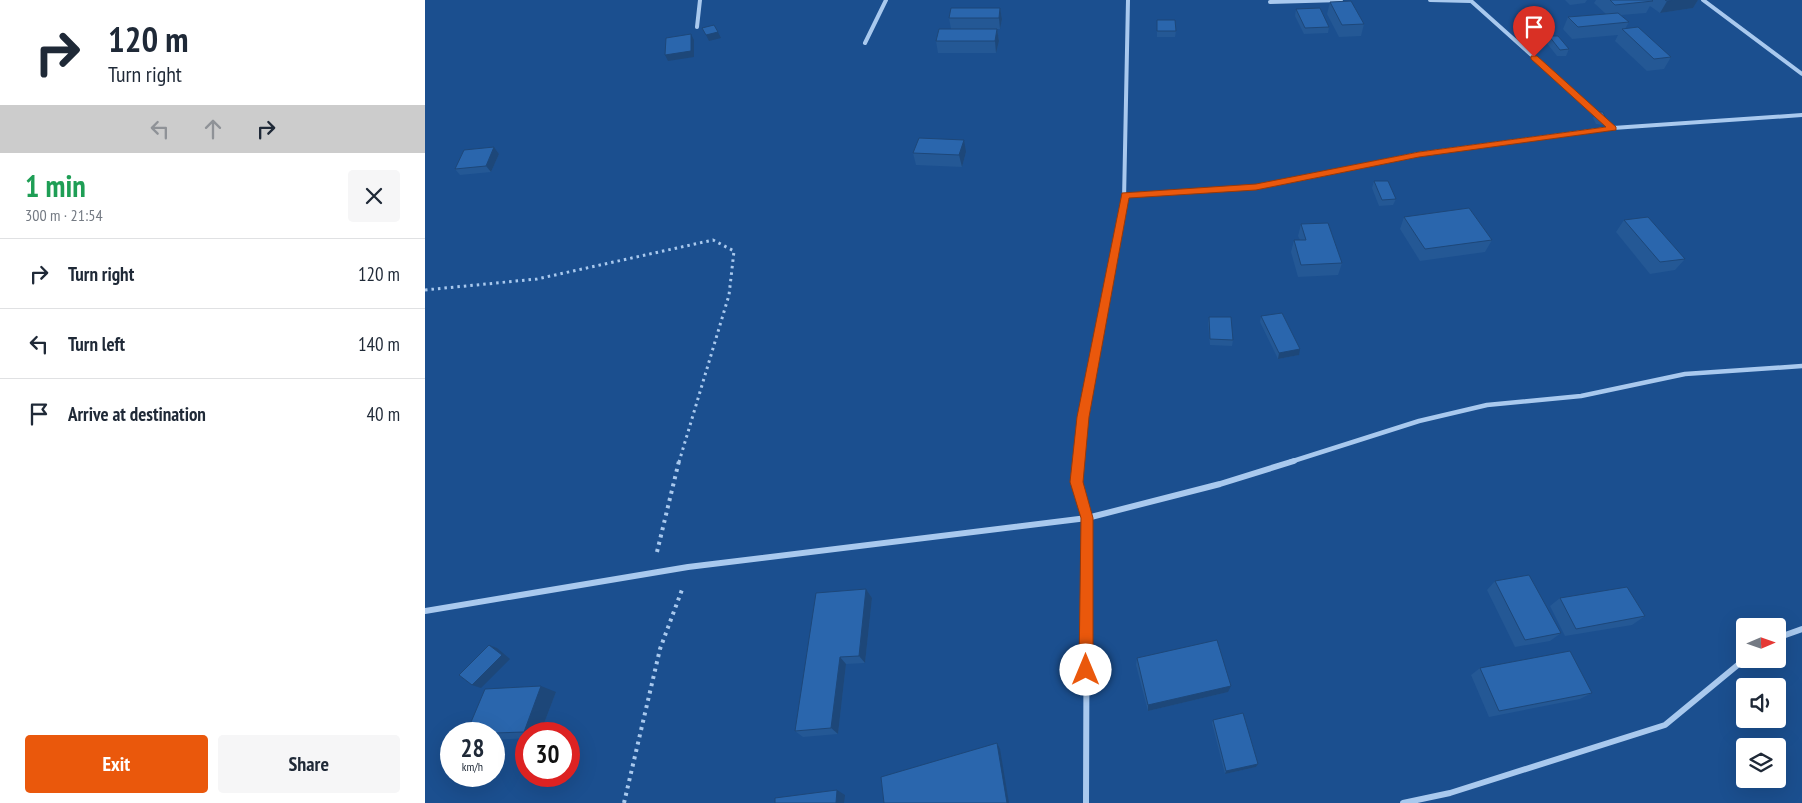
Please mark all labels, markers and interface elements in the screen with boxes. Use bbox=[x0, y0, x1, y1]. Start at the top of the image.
pin bbox=[1513, 6, 1555, 57]
icon: arrive bbox=[1520, 13, 1548, 41]
text: 120 m bbox=[108, 16, 189, 62]
icon: right bbox=[25, 20, 90, 85]
text: Turn right bbox=[108, 60, 182, 88]
icon: left bbox=[146, 115, 174, 143]
icon: ahead bbox=[199, 115, 227, 143]
icon: right bbox=[252, 115, 280, 143]
text: 1 min bbox=[25, 166, 86, 205]
button: close bbox=[348, 170, 400, 222]
text: 300 m · 21:54 bbox=[25, 205, 103, 225]
icon: right bbox=[25, 260, 53, 288]
text: Turn right bbox=[68, 262, 134, 286]
text: 120 m bbox=[358, 262, 400, 286]
icon: left bbox=[25, 330, 53, 358]
text: Turn left bbox=[68, 332, 125, 356]
text: 140 m bbox=[358, 332, 400, 356]
icon: arrive bbox=[25, 400, 53, 428]
text: Arrive at destination bbox=[68, 402, 206, 426]
text: 40 m bbox=[367, 402, 400, 426]
north arrow bbox=[1736, 618, 1786, 668]
map controls bbox=[1736, 618, 1786, 788]
position arrow bbox=[1059, 643, 1111, 695]
button: sound bbox=[1736, 678, 1786, 728]
speed limit sign: 30 bbox=[515, 722, 580, 787]
text: 28 bbox=[461, 732, 484, 764]
button: Exit bbox=[25, 735, 208, 793]
button: Share bbox=[218, 735, 400, 793]
button: layers bbox=[1736, 738, 1786, 788]
text: km/h bbox=[462, 759, 483, 774]

